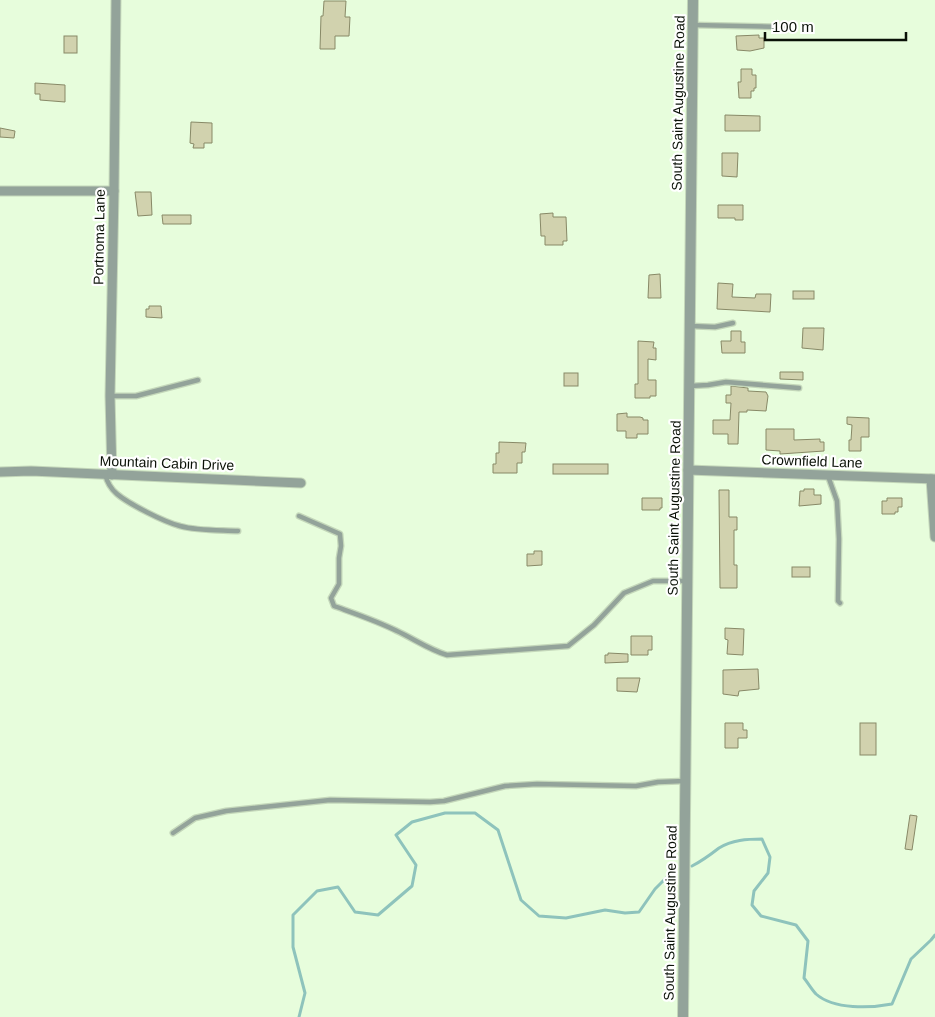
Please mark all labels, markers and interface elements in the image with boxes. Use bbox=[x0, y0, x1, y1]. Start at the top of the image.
scale bar bbox=[765, 10, 906, 42]
street label: South Saint Augustine Road bbox=[668, 15, 688, 191]
text: 100 m bbox=[772, 18, 814, 35]
street label: Portnoma Lane bbox=[90, 189, 108, 285]
street label: South Saint Augustine Road bbox=[664, 420, 684, 596]
street label: Crownfield Lane bbox=[761, 451, 863, 471]
street label: Mountain Cabin Drive bbox=[99, 453, 235, 473]
street label: South Saint Augustine Road bbox=[660, 825, 680, 1001]

